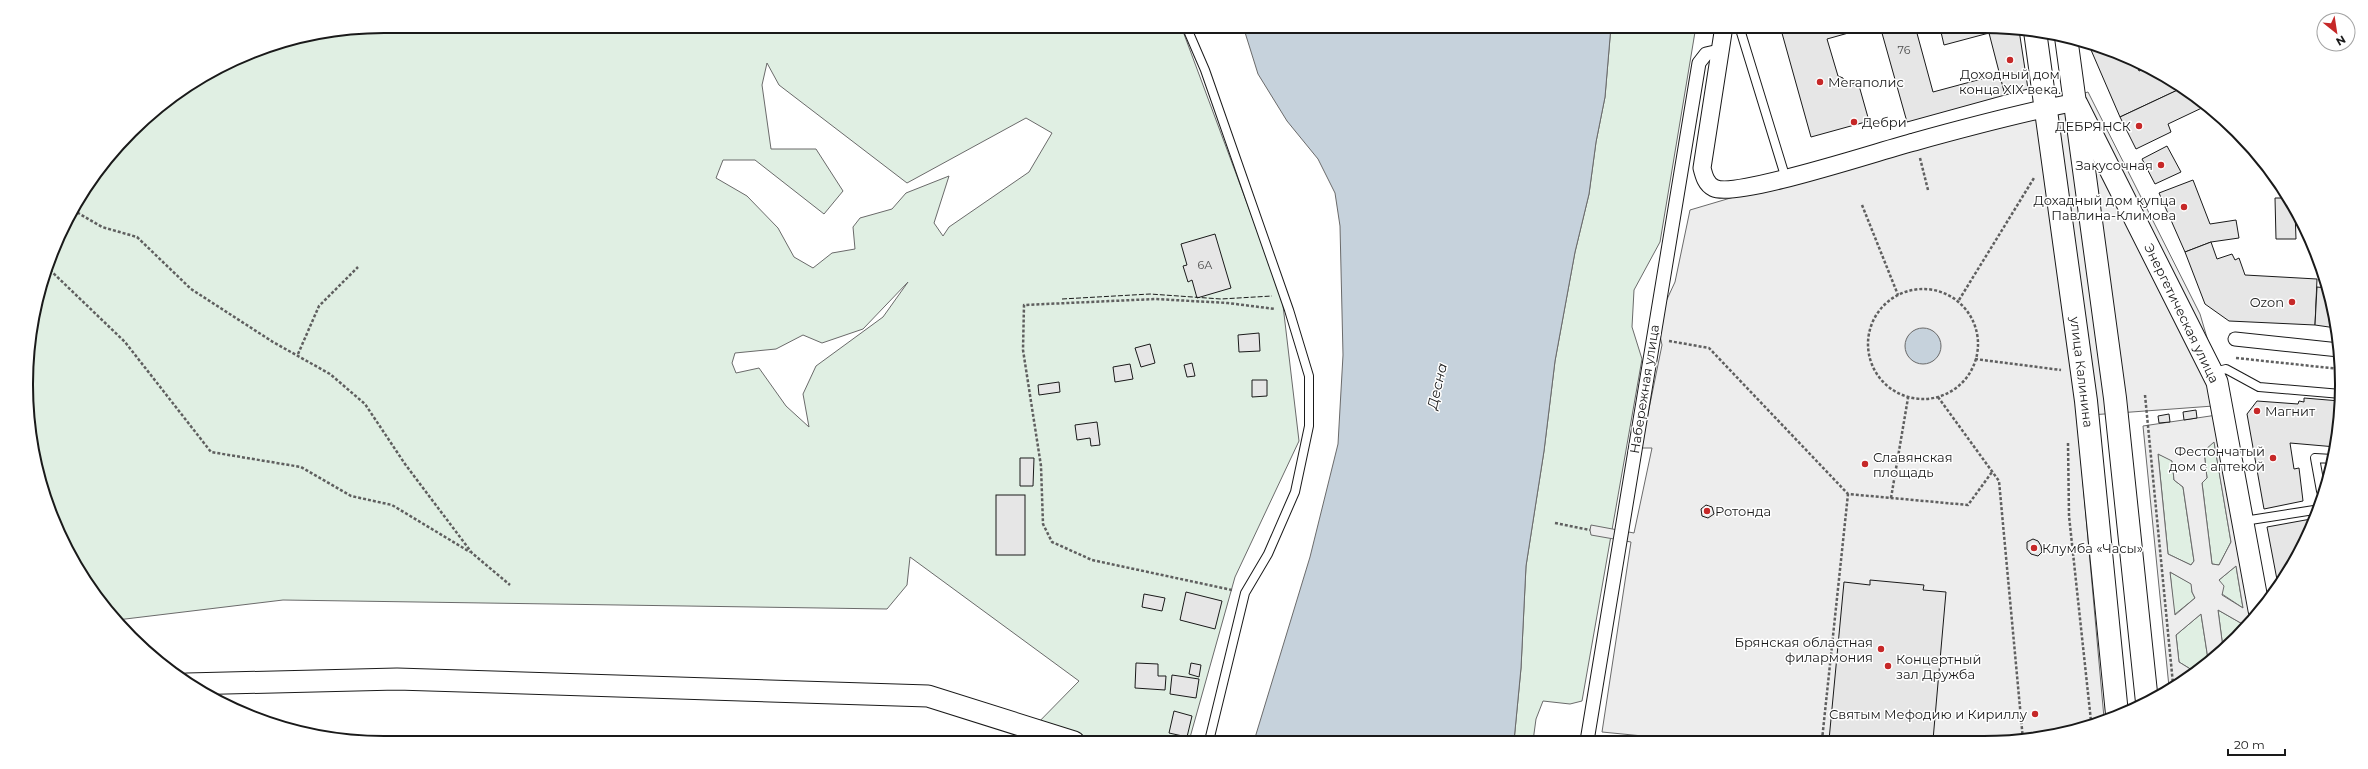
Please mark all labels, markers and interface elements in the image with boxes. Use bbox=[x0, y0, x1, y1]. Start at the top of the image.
north arrow bbox=[2316, 12, 2356, 52]
text: N bbox=[2334, 32, 2348, 49]
house number: 76 bbox=[1898, 43, 1911, 57]
marker: Доходный дом конца XIX века. bbox=[2005, 55, 2015, 65]
place label: Доходный дом конца XIX века. bbox=[1959, 66, 2061, 97]
place label: Мегаполис bbox=[1828, 74, 1904, 90]
marker: Мегаполис bbox=[1815, 77, 1825, 87]
place label: Дебри bbox=[1862, 114, 1907, 130]
marker: Дебри bbox=[1849, 117, 1859, 127]
place label: ДЕБРЯНСК bbox=[2055, 118, 2131, 134]
marker: ДЕБРЯНСК bbox=[2134, 121, 2144, 131]
place label: Закусочная bbox=[2076, 157, 2153, 173]
marker: Закусочная bbox=[2156, 160, 2166, 170]
place label: Дохадный дом купца Павлина-Климова bbox=[2034, 192, 2176, 223]
marker: Дохадный дом купца Павлина-Климова bbox=[2179, 202, 2189, 212]
street label: Энергетическая улица bbox=[2141, 240, 2223, 386]
house number: 6А bbox=[1198, 258, 1213, 272]
place label: Ozon bbox=[2250, 294, 2284, 310]
marker: Ozon bbox=[2287, 297, 2297, 307]
street label: улица Калинина bbox=[2067, 315, 2097, 428]
street label: Набережная улица bbox=[1626, 323, 1662, 455]
water label: Десна bbox=[1423, 361, 1451, 413]
place label: Магнит bbox=[2265, 403, 2316, 419]
marker: Магнит bbox=[2252, 406, 2262, 416]
place label: Фестончатый дом с аптекой bbox=[2169, 443, 2265, 474]
place label: Славянская площадь bbox=[1873, 449, 1953, 480]
marker: Фестончатый дом с аптекой bbox=[2268, 453, 2278, 463]
marker: Славянская площадь bbox=[1860, 459, 1870, 469]
place label: Ротонда bbox=[1715, 503, 1771, 519]
marker: Ротонда bbox=[1702, 506, 1712, 516]
place label: Клумба «Часы» bbox=[2042, 540, 2143, 556]
marker: Клумба «Часы» bbox=[2029, 543, 2039, 553]
place label: Брянская областная филармония bbox=[1734, 634, 1873, 665]
marker: Брянская областная филармония bbox=[1876, 644, 1886, 654]
place label: Концертный зал Дружба bbox=[1896, 651, 1981, 682]
marker: Концертный зал Дружба bbox=[1883, 661, 1893, 671]
place label: Святым Мефодию и Кириллу bbox=[1829, 706, 2028, 722]
marker: Святым Мефодию и Кириллу bbox=[2030, 709, 2040, 719]
scale bar bbox=[2228, 731, 2285, 757]
text: 20 m bbox=[2234, 737, 2265, 752]

